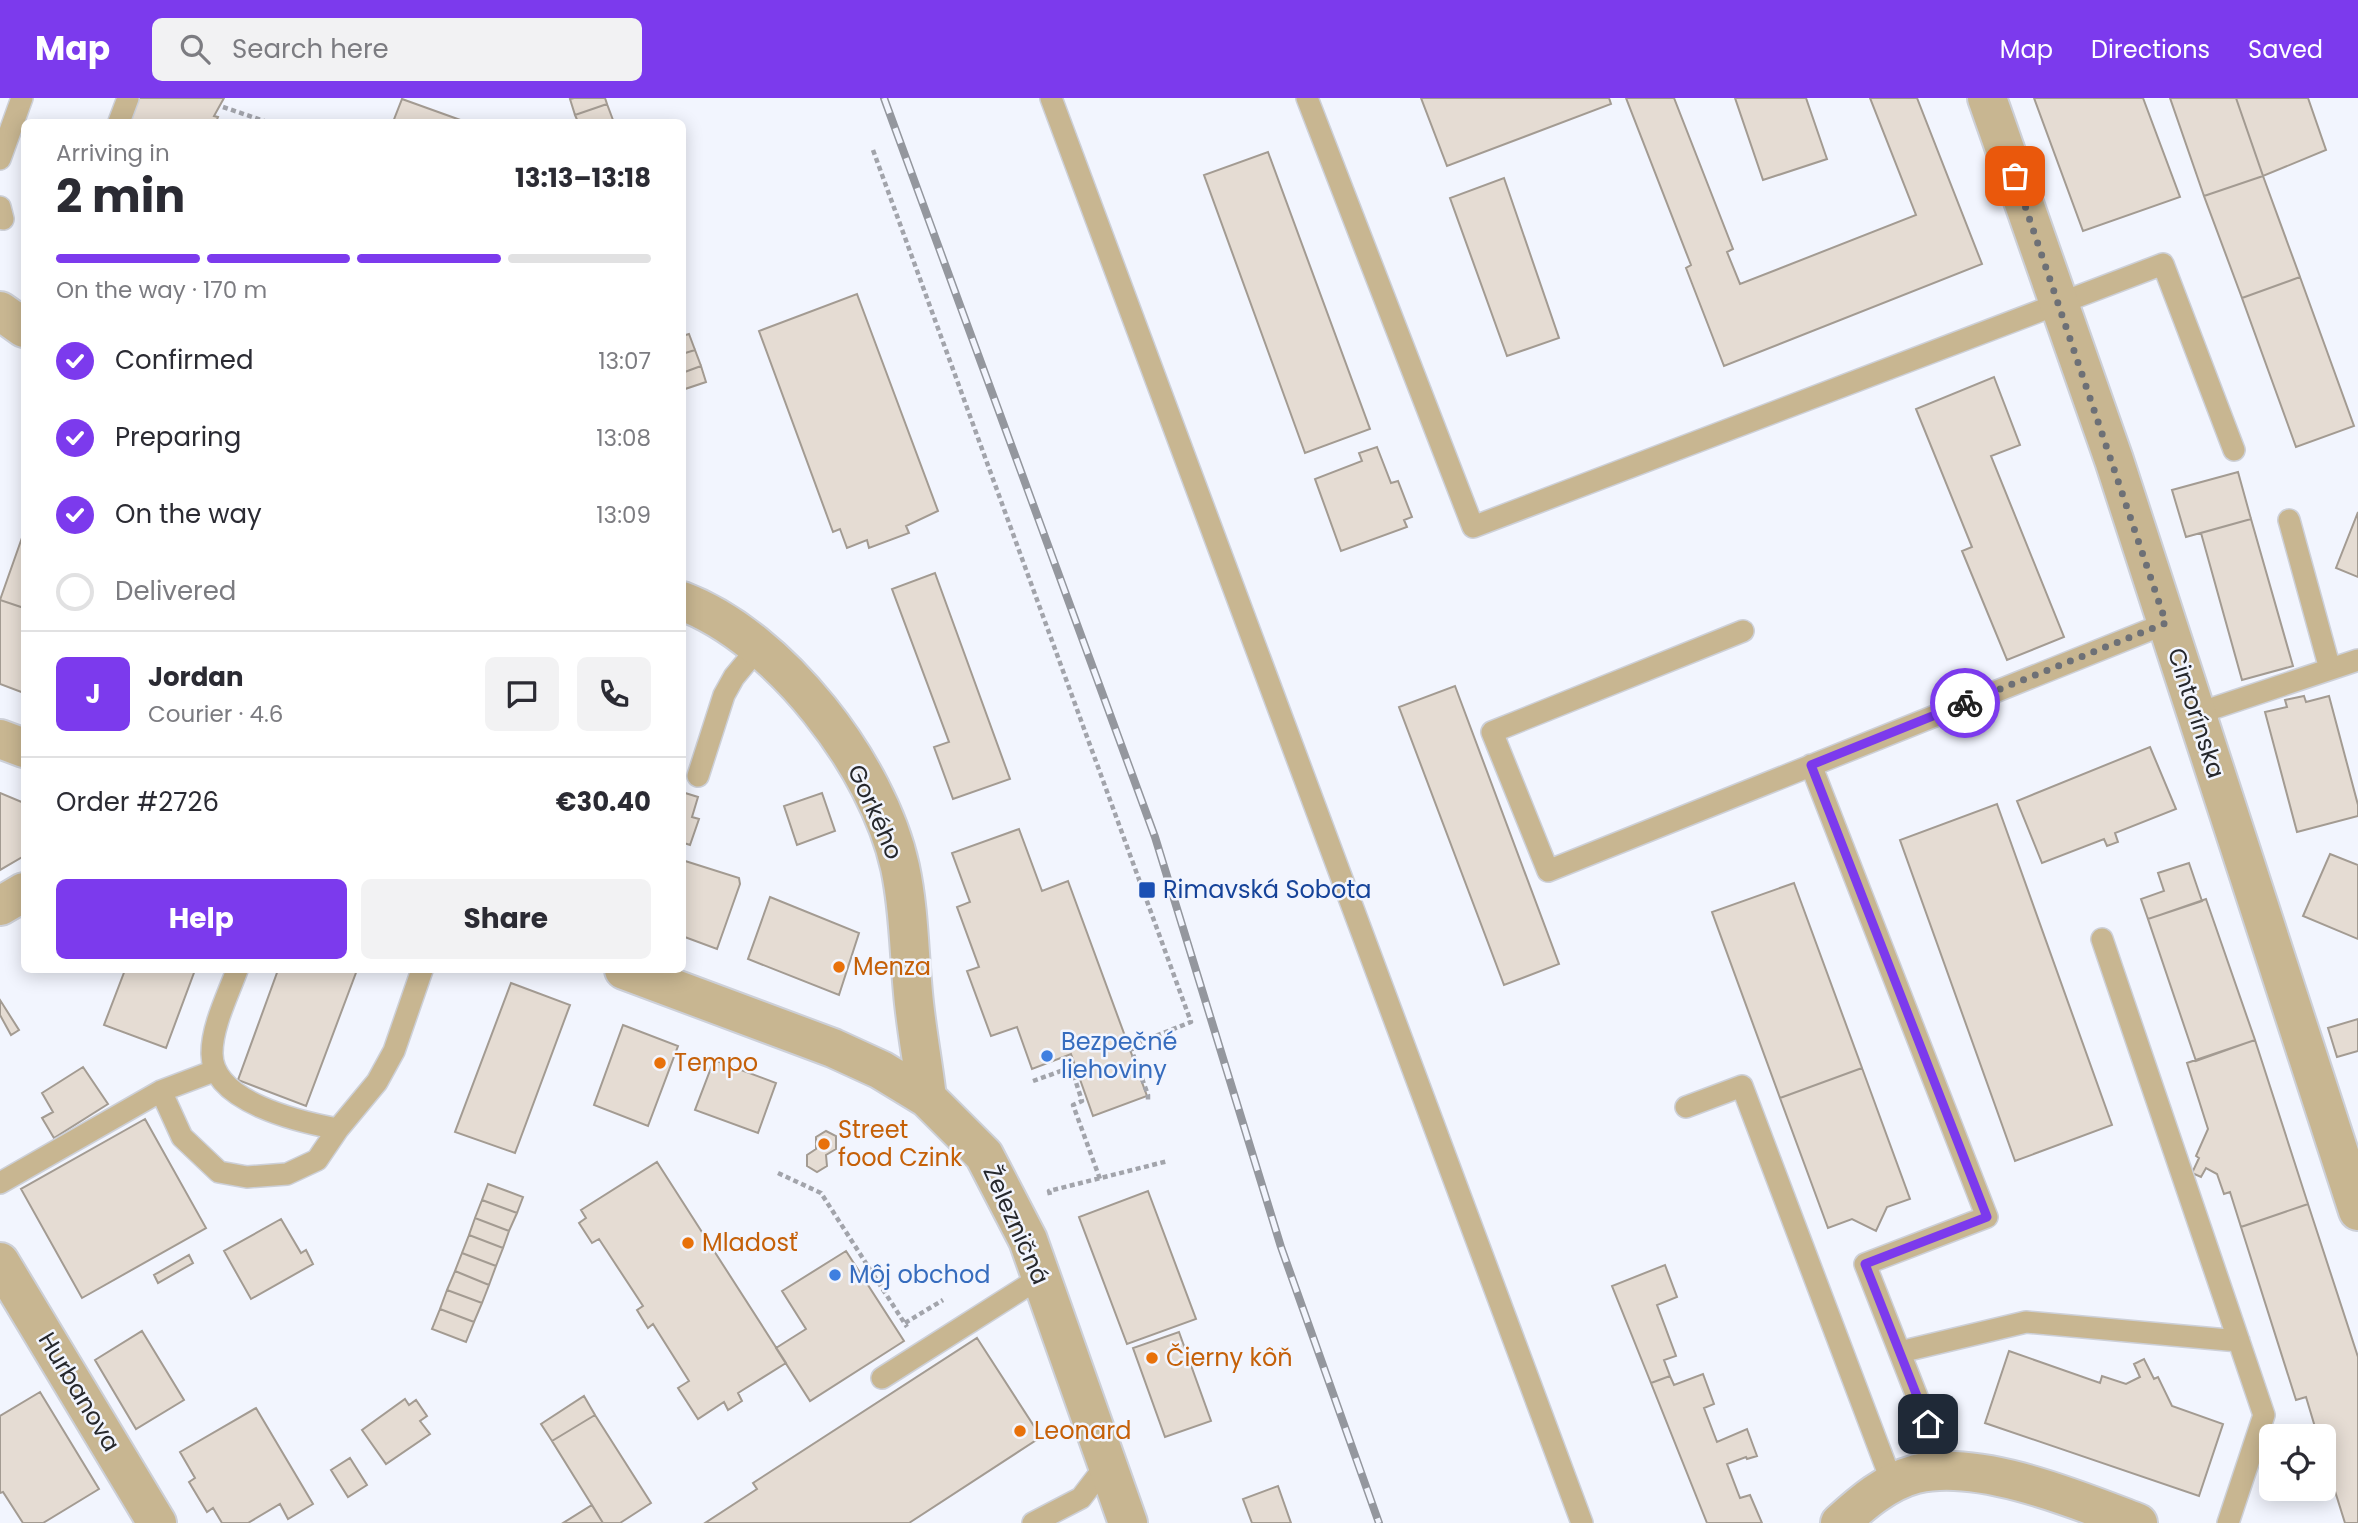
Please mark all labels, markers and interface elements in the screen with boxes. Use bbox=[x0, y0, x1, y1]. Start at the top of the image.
search box bbox=[152, 18, 642, 81]
text: Map bbox=[35, 25, 110, 72]
icon: search bbox=[176, 30, 214, 68]
text: Search here bbox=[232, 31, 389, 67]
text: Map bbox=[2000, 33, 2053, 66]
text: Directions bbox=[2091, 33, 2210, 66]
text: Saved bbox=[2248, 33, 2323, 66]
text: Arriving in bbox=[56, 137, 170, 169]
pin bbox=[1985, 146, 2045, 206]
icon: bag bbox=[1996, 157, 2034, 195]
text: 13:13–13:18 bbox=[515, 160, 651, 196]
text: 2 min bbox=[56, 164, 185, 228]
text: On the way · 170 m bbox=[56, 274, 267, 306]
icon: check bbox=[56, 342, 94, 380]
text: Confirmed bbox=[115, 342, 253, 378]
text: 13:07 bbox=[598, 345, 651, 377]
icon: check bbox=[56, 419, 94, 457]
text: Preparing bbox=[115, 419, 241, 455]
text: 13:08 bbox=[596, 422, 651, 454]
icon: check bbox=[56, 496, 94, 534]
text: On the way bbox=[115, 496, 262, 532]
text: 13:09 bbox=[596, 499, 651, 531]
text: Delivered bbox=[115, 573, 236, 609]
street label: Cintorínska bbox=[2160, 643, 2233, 782]
button: chat bbox=[485, 657, 559, 731]
button: phone bbox=[577, 657, 651, 731]
text: Jordan bbox=[148, 659, 244, 695]
courier bbox=[1930, 668, 2000, 738]
text: J bbox=[85, 676, 101, 712]
icon: bike bbox=[1946, 684, 1984, 722]
text: Courier · 4.6 bbox=[148, 698, 283, 730]
street label: Gorkého bbox=[840, 759, 911, 865]
text: Order #2726 bbox=[56, 784, 219, 820]
text: €30.40 bbox=[556, 784, 651, 820]
place label: Rimavská Sobota bbox=[1163, 873, 1371, 906]
button: Help bbox=[56, 879, 347, 959]
button: Share bbox=[361, 879, 651, 959]
marker: Rimavská Sobota bbox=[1137, 880, 1157, 900]
place label: Menza bbox=[853, 950, 931, 983]
marker: Menza bbox=[831, 959, 847, 975]
place label: Bezpečné liehoviny bbox=[1061, 1025, 1177, 1086]
place label: Tempo bbox=[674, 1046, 758, 1079]
marker: Bezpečné liehoviny bbox=[1039, 1048, 1055, 1064]
marker: Tempo bbox=[652, 1055, 668, 1071]
place label: Street food Czink bbox=[838, 1113, 963, 1174]
marker: Street food Czink bbox=[816, 1136, 832, 1152]
street label: Železničná bbox=[976, 1160, 1057, 1290]
place label: Mladosť bbox=[702, 1226, 798, 1259]
marker: Mladosť bbox=[680, 1235, 696, 1251]
place label: Môj obchod bbox=[849, 1258, 990, 1291]
marker: Môj obchod bbox=[827, 1267, 843, 1283]
street label: Hurbanova bbox=[31, 1326, 128, 1458]
place label: Čierny kôň bbox=[1166, 1341, 1293, 1374]
marker: Čierny kôň bbox=[1144, 1350, 1160, 1366]
pin bbox=[1898, 1394, 1958, 1454]
icon: home bbox=[1909, 1405, 1947, 1443]
place label: Leonard bbox=[1034, 1414, 1131, 1447]
marker: Leonard bbox=[1012, 1423, 1028, 1439]
map controls bbox=[2259, 1424, 2336, 1501]
button: locate bbox=[2259, 1424, 2336, 1501]

